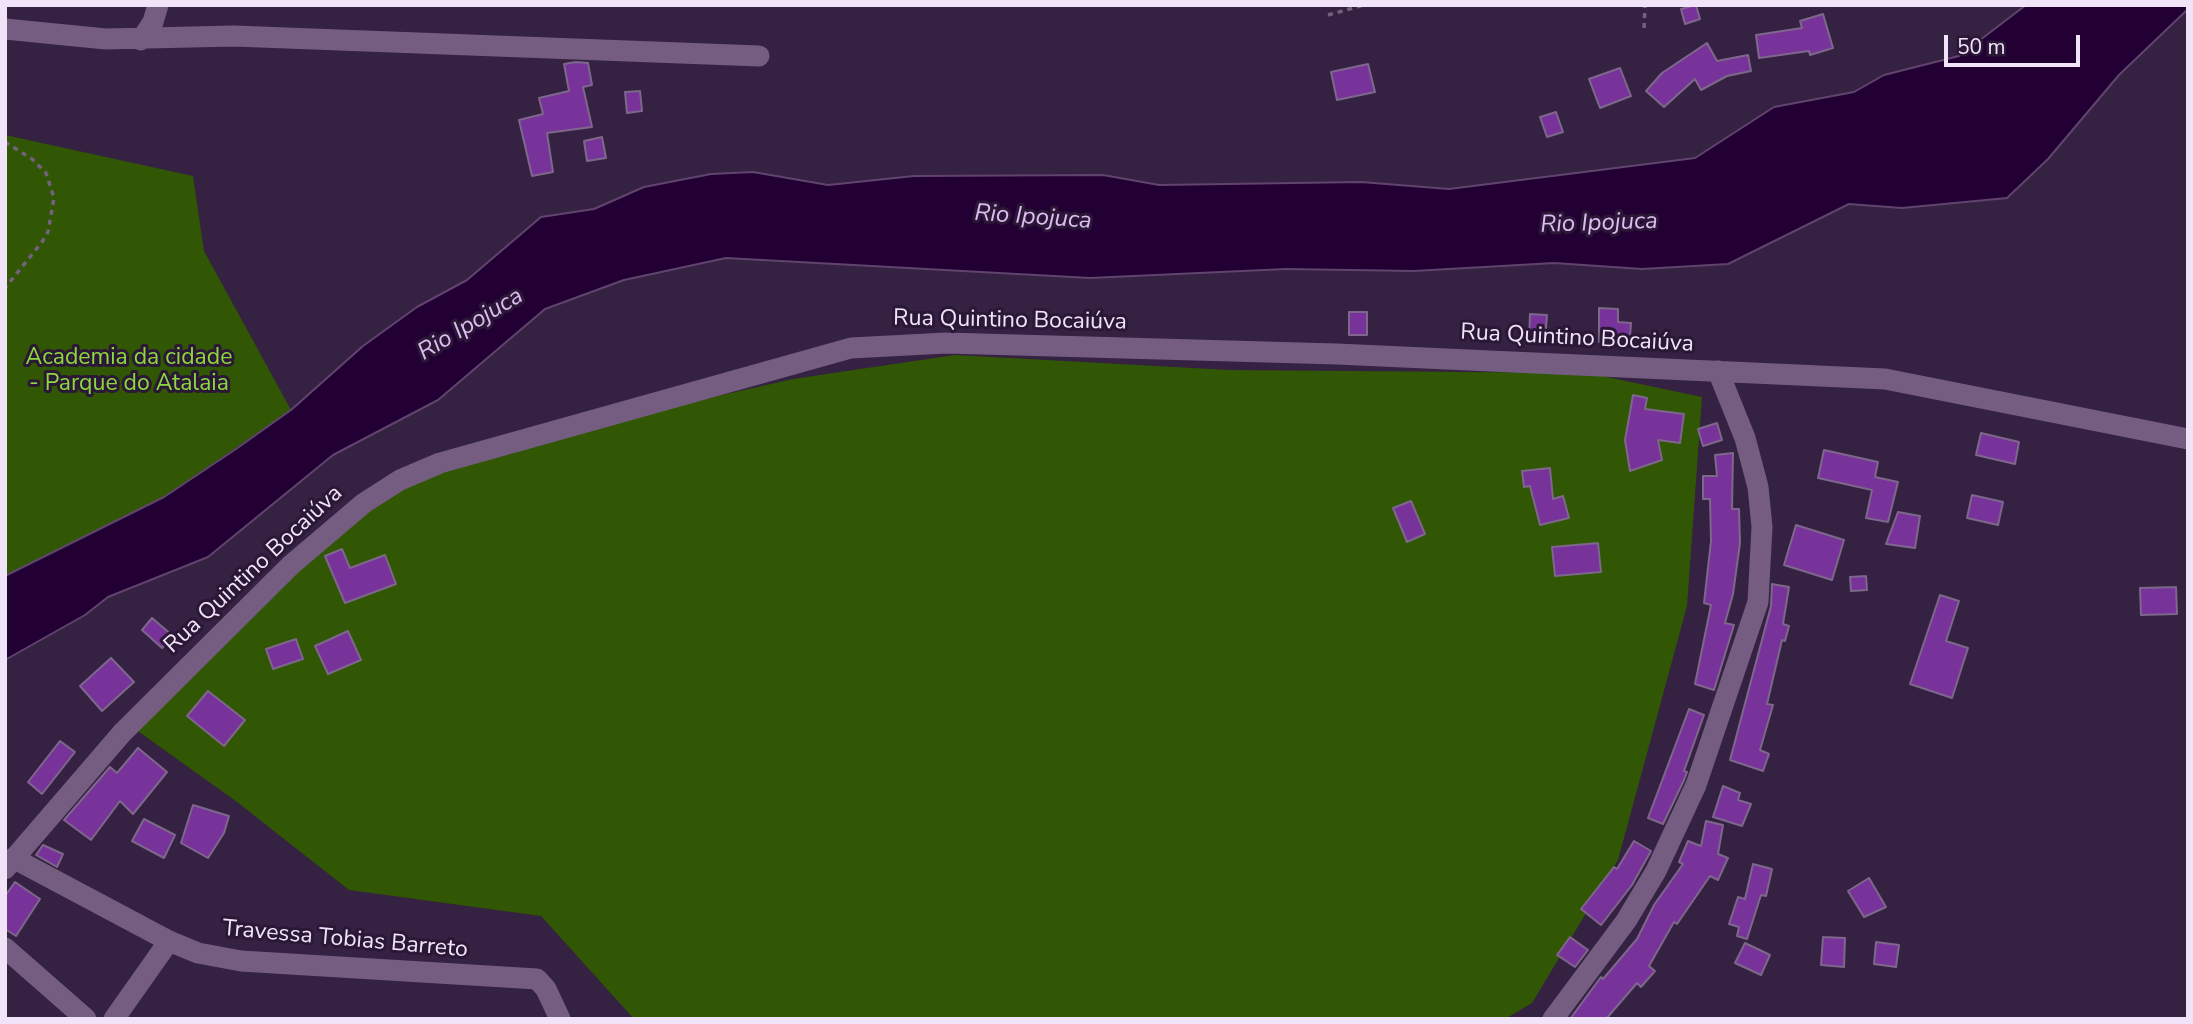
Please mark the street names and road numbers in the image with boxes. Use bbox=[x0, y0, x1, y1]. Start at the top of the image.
street label: Rua Quintino Bocaiúva bbox=[893, 305, 1127, 337]
street label: Rua Quintino Bocaiúva bbox=[1460, 319, 1694, 359]
street label: Rua Quintino Bocaiúva bbox=[159, 480, 349, 660]
street label: Travessa Tobias Barreto bbox=[221, 916, 469, 964]

